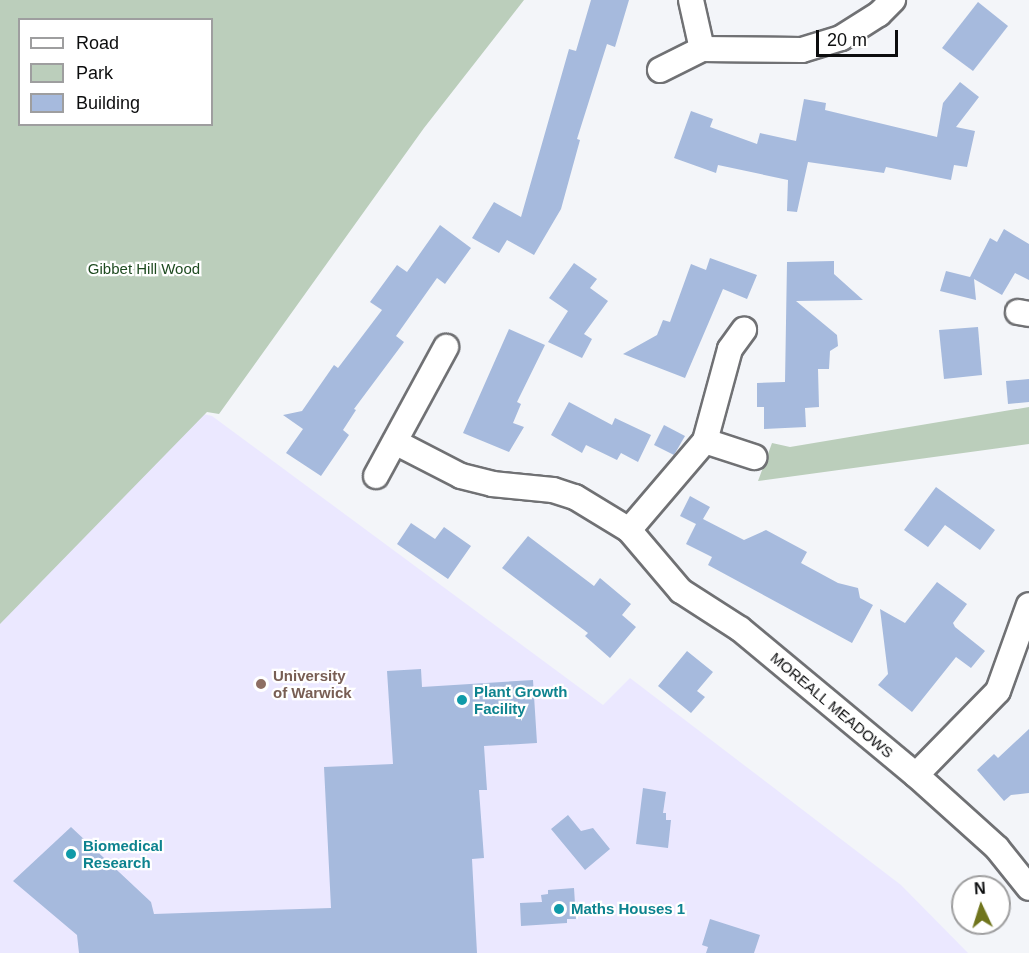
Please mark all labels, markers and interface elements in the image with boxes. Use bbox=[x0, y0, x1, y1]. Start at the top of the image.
legend bbox=[18, 18, 213, 126]
scale bar bbox=[819, 18, 902, 56]
text: 20 m bbox=[827, 30, 867, 50]
text: Road bbox=[76, 33, 119, 53]
text: Park bbox=[76, 63, 113, 83]
text: Building bbox=[76, 93, 140, 113]
park label: Gibbet Hill Wood bbox=[88, 260, 200, 278]
street label: MOREALL MEADOWS bbox=[767, 648, 897, 762]
place label: University of Warwick bbox=[273, 666, 352, 701]
marker: University of Warwick bbox=[254, 677, 268, 691]
place label: Plant Growth Facility bbox=[474, 682, 567, 717]
marker: Plant Growth Facility bbox=[455, 693, 469, 707]
place label: Biomedical Research bbox=[83, 836, 163, 871]
marker: Biomedical Research bbox=[64, 847, 78, 861]
north arrow bbox=[951, 875, 1011, 935]
text: N bbox=[973, 880, 986, 897]
place label: Maths Houses 1 bbox=[571, 900, 685, 918]
marker: Maths Houses 1 bbox=[552, 902, 566, 916]

